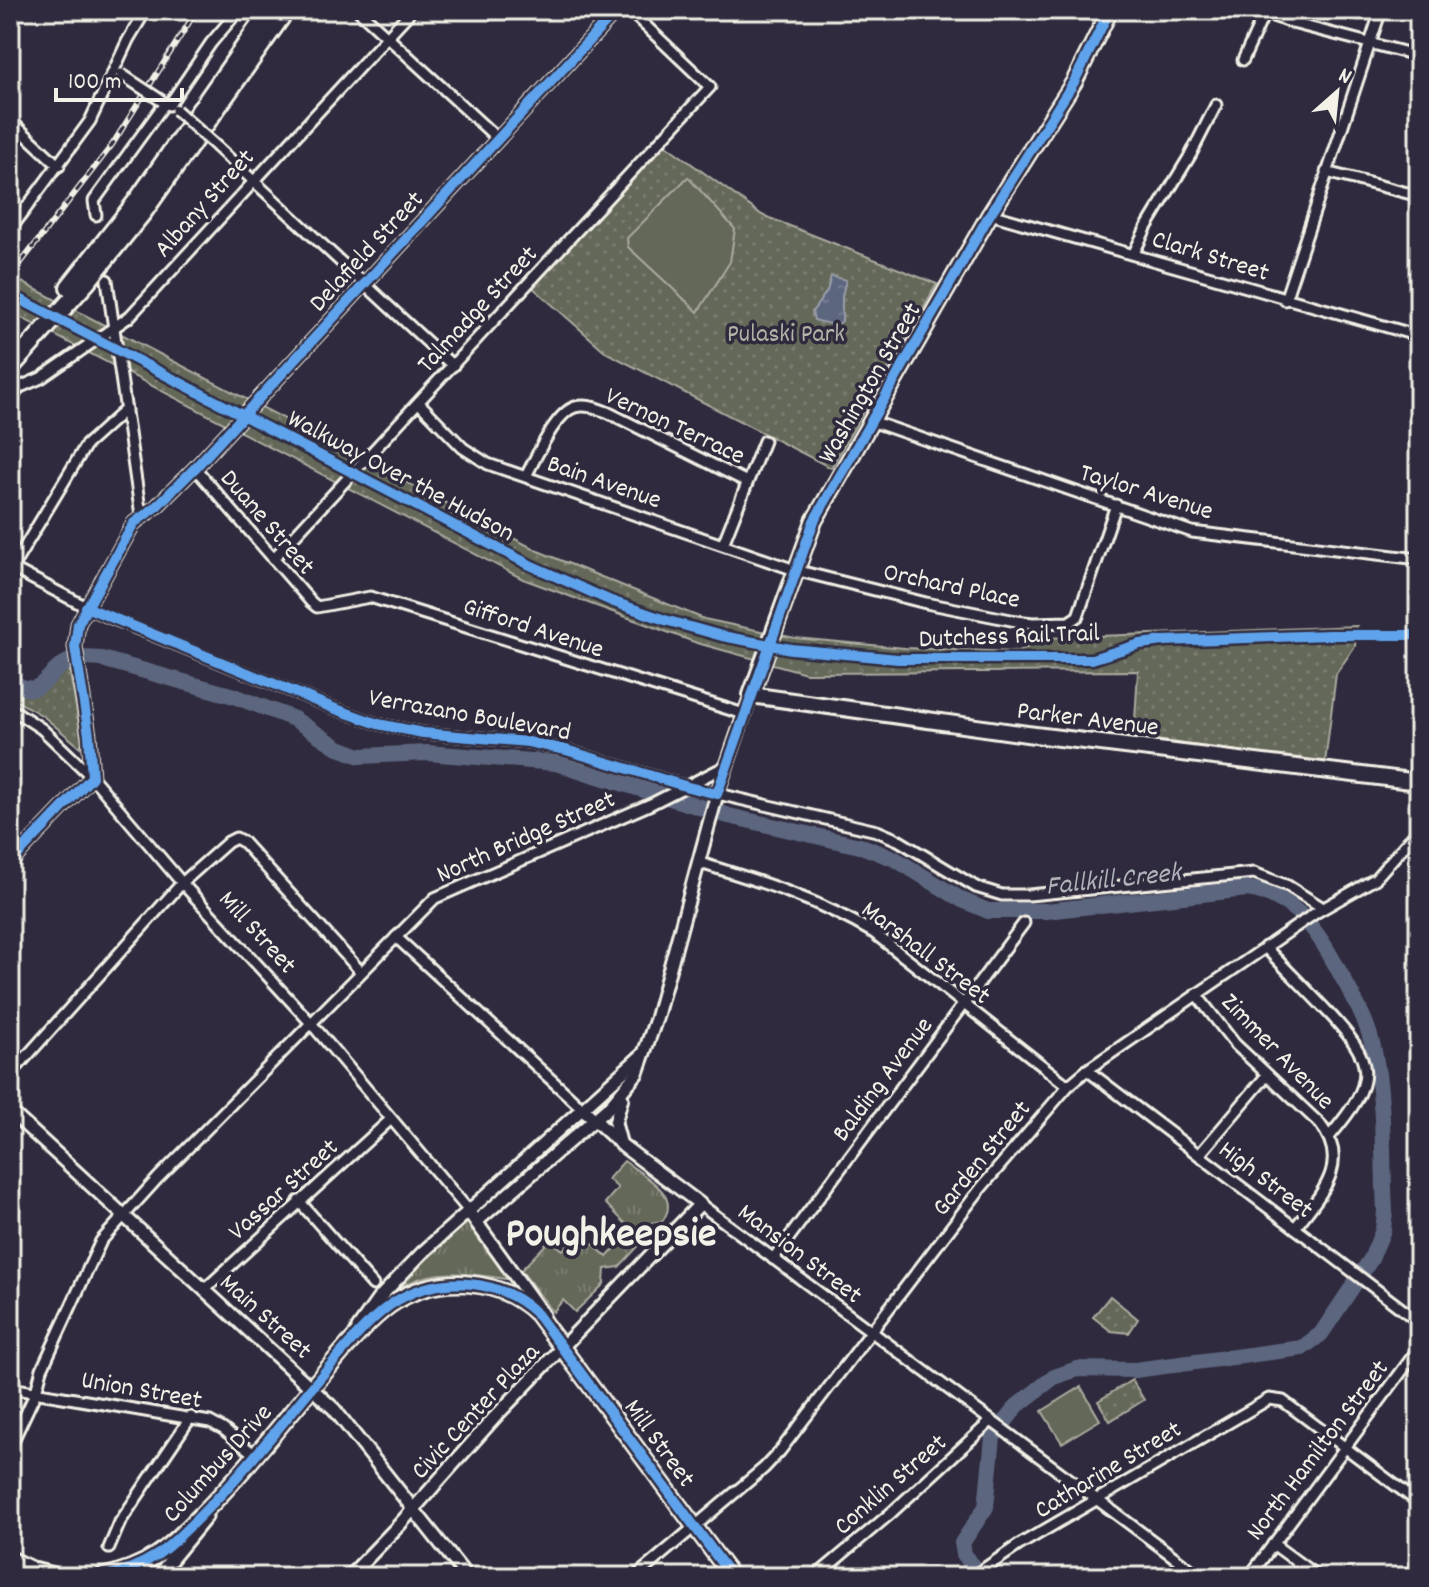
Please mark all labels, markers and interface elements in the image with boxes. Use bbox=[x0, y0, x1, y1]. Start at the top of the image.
scale bar bbox=[56, 52, 182, 102]
north arrow bbox=[1297, 52, 1377, 132]
text: N bbox=[1333, 61, 1356, 94]
text: 100 m bbox=[68, 66, 121, 100]
street label: Albany Street bbox=[147, 141, 265, 267]
street label: Delafield Street bbox=[301, 183, 434, 321]
street label: Clark Street bbox=[1147, 222, 1273, 293]
street label: Talmadge Street bbox=[409, 238, 548, 383]
street label: Washington Street bbox=[810, 296, 932, 471]
park label: Pulaski Park bbox=[727, 317, 845, 354]
street label: Vernon Terrace bbox=[599, 379, 750, 476]
street label: Walkway Over the Hudson bbox=[280, 402, 520, 553]
street label: Bain Avenue bbox=[542, 447, 666, 520]
street label: Taylor Avenue bbox=[1075, 456, 1217, 531]
street label: Duane Street bbox=[210, 462, 323, 585]
street label: Orchard Place bbox=[879, 555, 1023, 620]
street label: Gifford Avenue bbox=[458, 589, 608, 669]
street label: Dutchess Rail Trail bbox=[918, 616, 1100, 659]
street label: Verrazano Boulevard bbox=[365, 680, 573, 752]
street label: Parker Avenue bbox=[1015, 693, 1161, 748]
street label: North Bridge Street bbox=[431, 782, 622, 894]
water label: Fallkill Creek bbox=[1044, 855, 1186, 909]
street label: Mill Street bbox=[209, 883, 304, 984]
street label: Marshall Street bbox=[852, 893, 998, 1015]
street label: Zimmer Avenue bbox=[1211, 986, 1342, 1119]
street label: Balding Avenue bbox=[824, 1010, 943, 1150]
street label: Garden Street bbox=[924, 1093, 1041, 1225]
street label: Vassar Street bbox=[221, 1131, 348, 1250]
street label: High Street bbox=[1210, 1133, 1320, 1229]
street label: Mansion Street bbox=[729, 1196, 869, 1314]
district label: Poughkeepsie bbox=[506, 1207, 716, 1267]
street label: Main Street bbox=[210, 1266, 319, 1370]
street label: Civic Center Plaza bbox=[403, 1335, 550, 1489]
street label: North Hamilton Street bbox=[1238, 1353, 1399, 1549]
street label: Union Street bbox=[78, 1363, 205, 1420]
street label: Mill Street bbox=[613, 1392, 703, 1496]
street label: Columbus Drive bbox=[155, 1397, 282, 1532]
street label: Catharine Street bbox=[1028, 1412, 1190, 1530]
street label: Conklin Street bbox=[827, 1426, 956, 1545]

